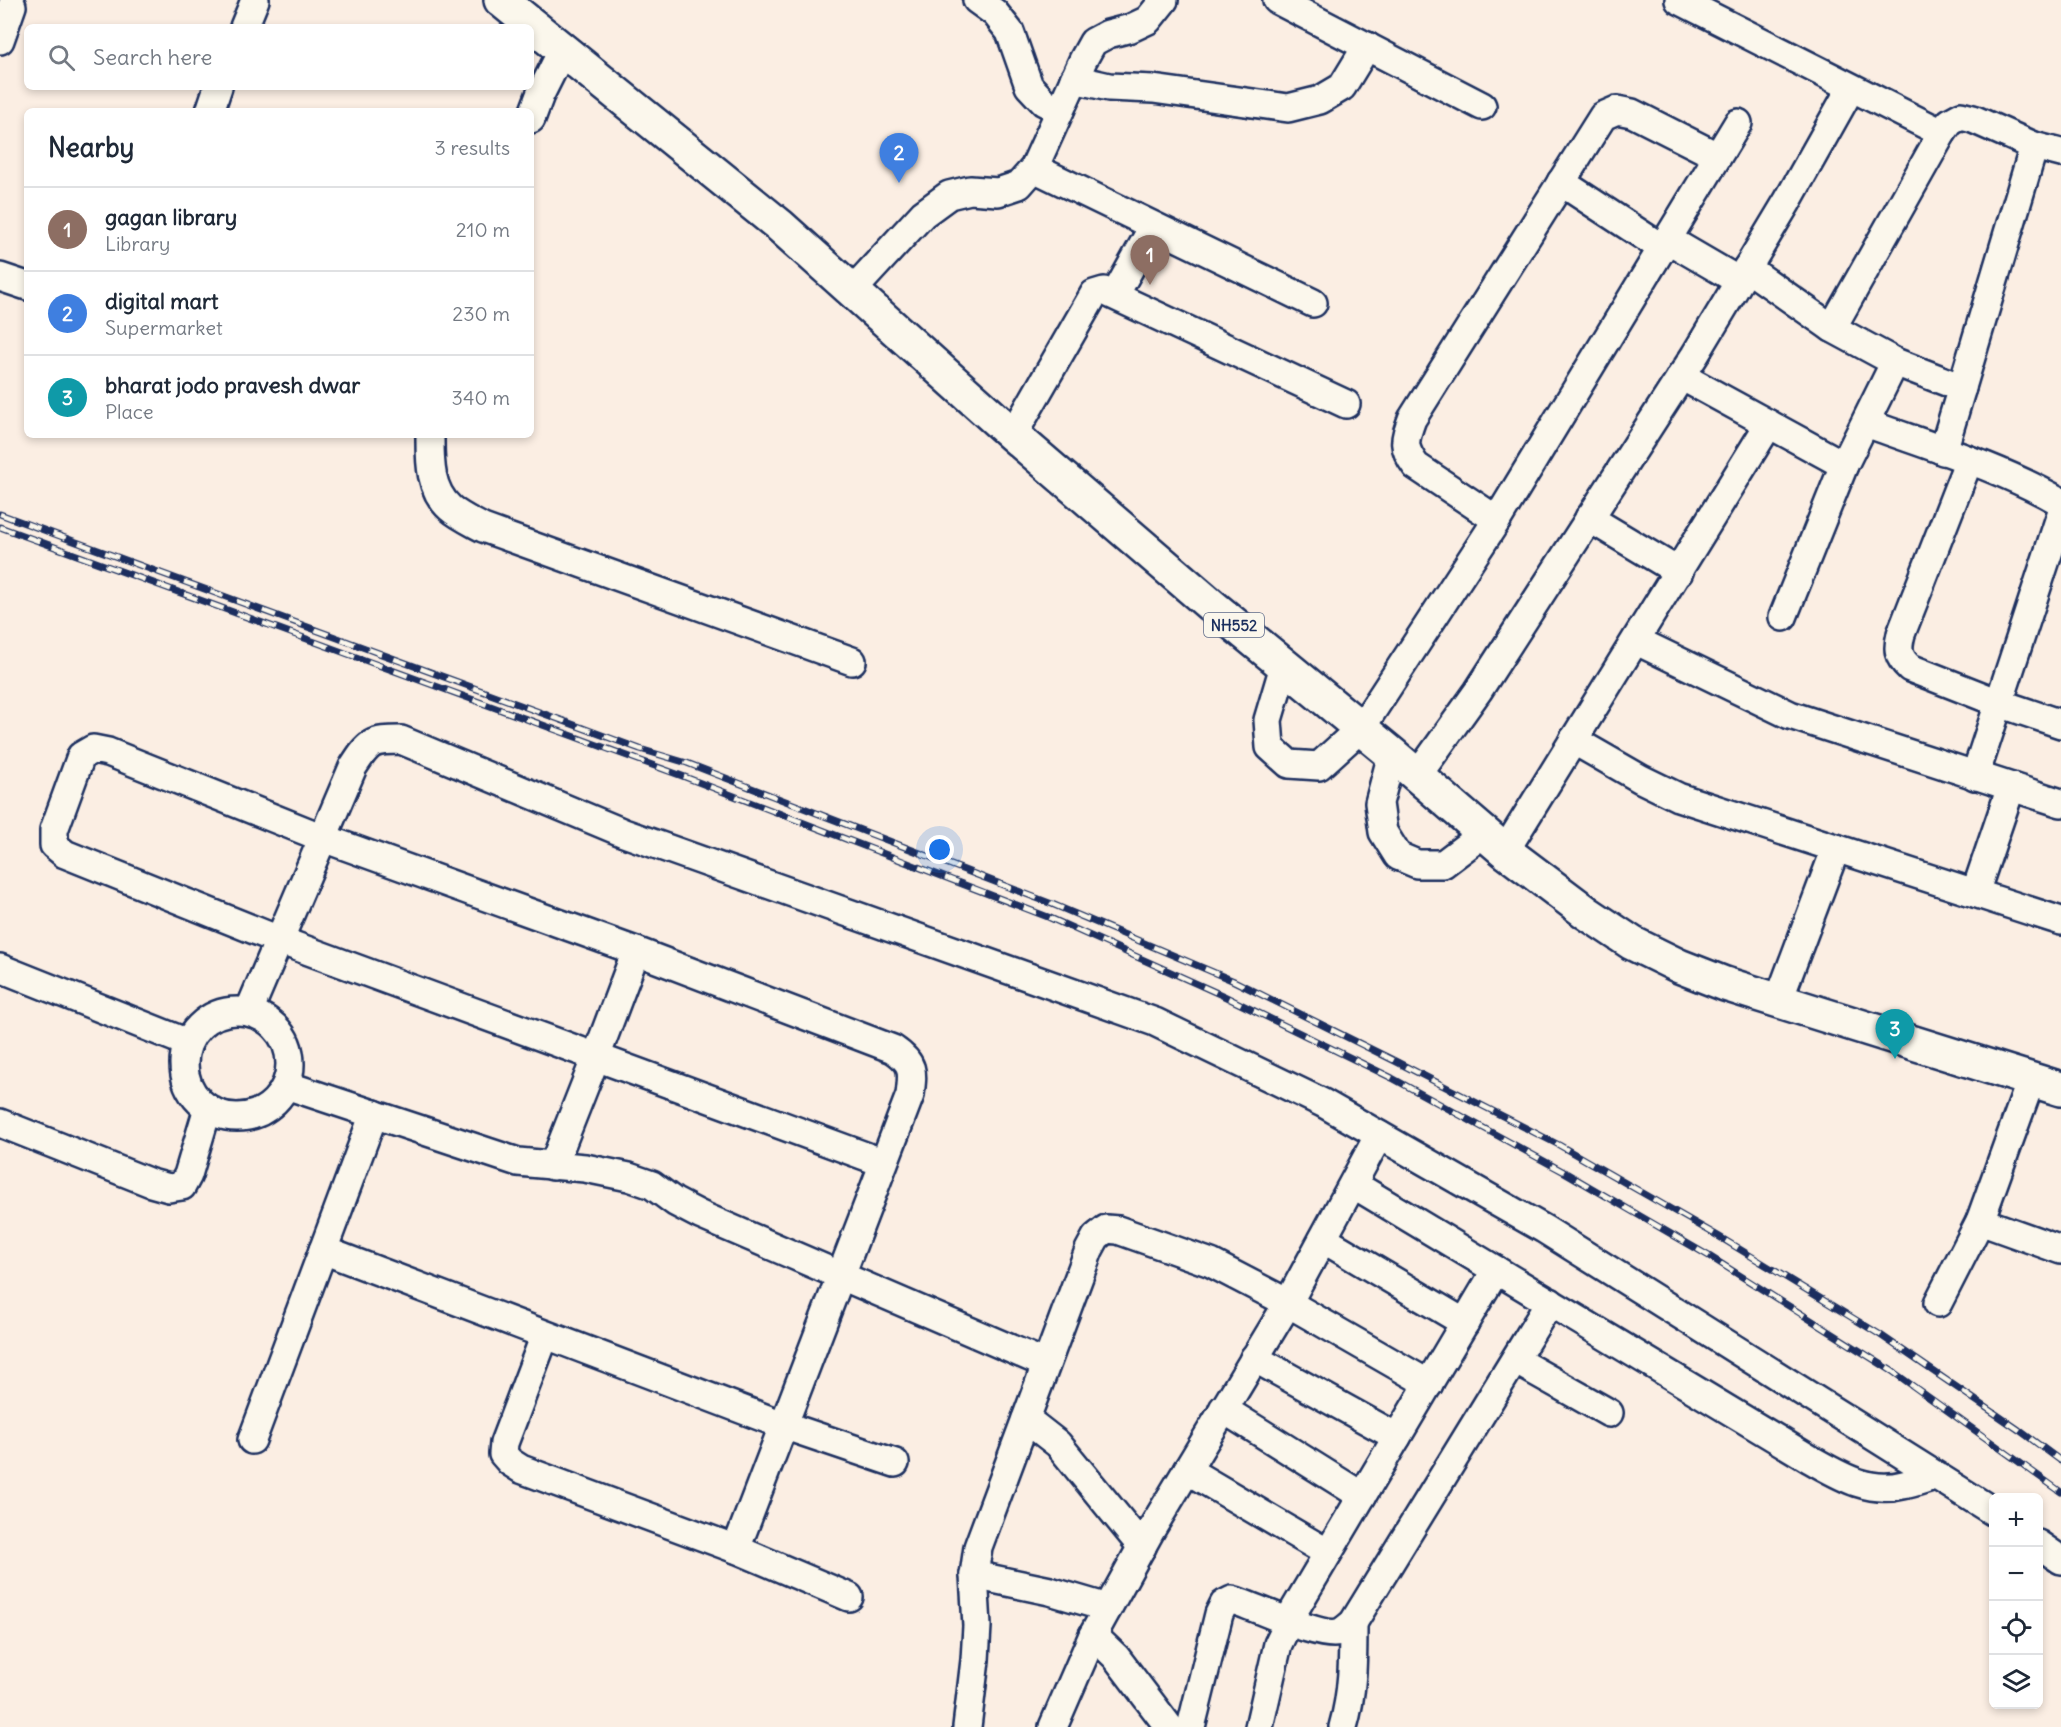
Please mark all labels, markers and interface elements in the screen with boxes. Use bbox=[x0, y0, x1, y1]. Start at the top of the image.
search box bbox=[24, 24, 534, 90]
icon: search bbox=[45, 41, 78, 74]
text: Search here bbox=[93, 43, 212, 71]
text: Nearby bbox=[48, 131, 134, 164]
pin: 2 bbox=[880, 134, 918, 183]
text: 3 results bbox=[434, 135, 510, 160]
text: gagan library bbox=[105, 203, 237, 231]
text: 1 bbox=[64, 217, 71, 242]
text: 210 m bbox=[456, 217, 510, 242]
text: Library bbox=[105, 231, 170, 256]
pin: 1 bbox=[1130, 236, 1170, 285]
text: digital mart bbox=[105, 287, 218, 315]
text: 2 bbox=[62, 301, 73, 326]
text: 230 m bbox=[452, 301, 510, 326]
text: Supermarket bbox=[105, 315, 223, 340]
text: bharat jodo pravesh dwar bbox=[105, 371, 360, 399]
text: 3 bbox=[62, 385, 73, 410]
text: 340 m bbox=[452, 385, 510, 410]
text: Place bbox=[105, 399, 153, 424]
road number: NH552 bbox=[1204, 613, 1264, 637]
your location bbox=[925, 835, 954, 864]
pin: 3 bbox=[1876, 1010, 1914, 1059]
map controls bbox=[1989, 1493, 2043, 1709]
button: + bbox=[1989, 1493, 2043, 1547]
button: − bbox=[1989, 1547, 2043, 1601]
button: locate bbox=[1989, 1601, 2043, 1655]
button: layers bbox=[1989, 1655, 2043, 1709]

